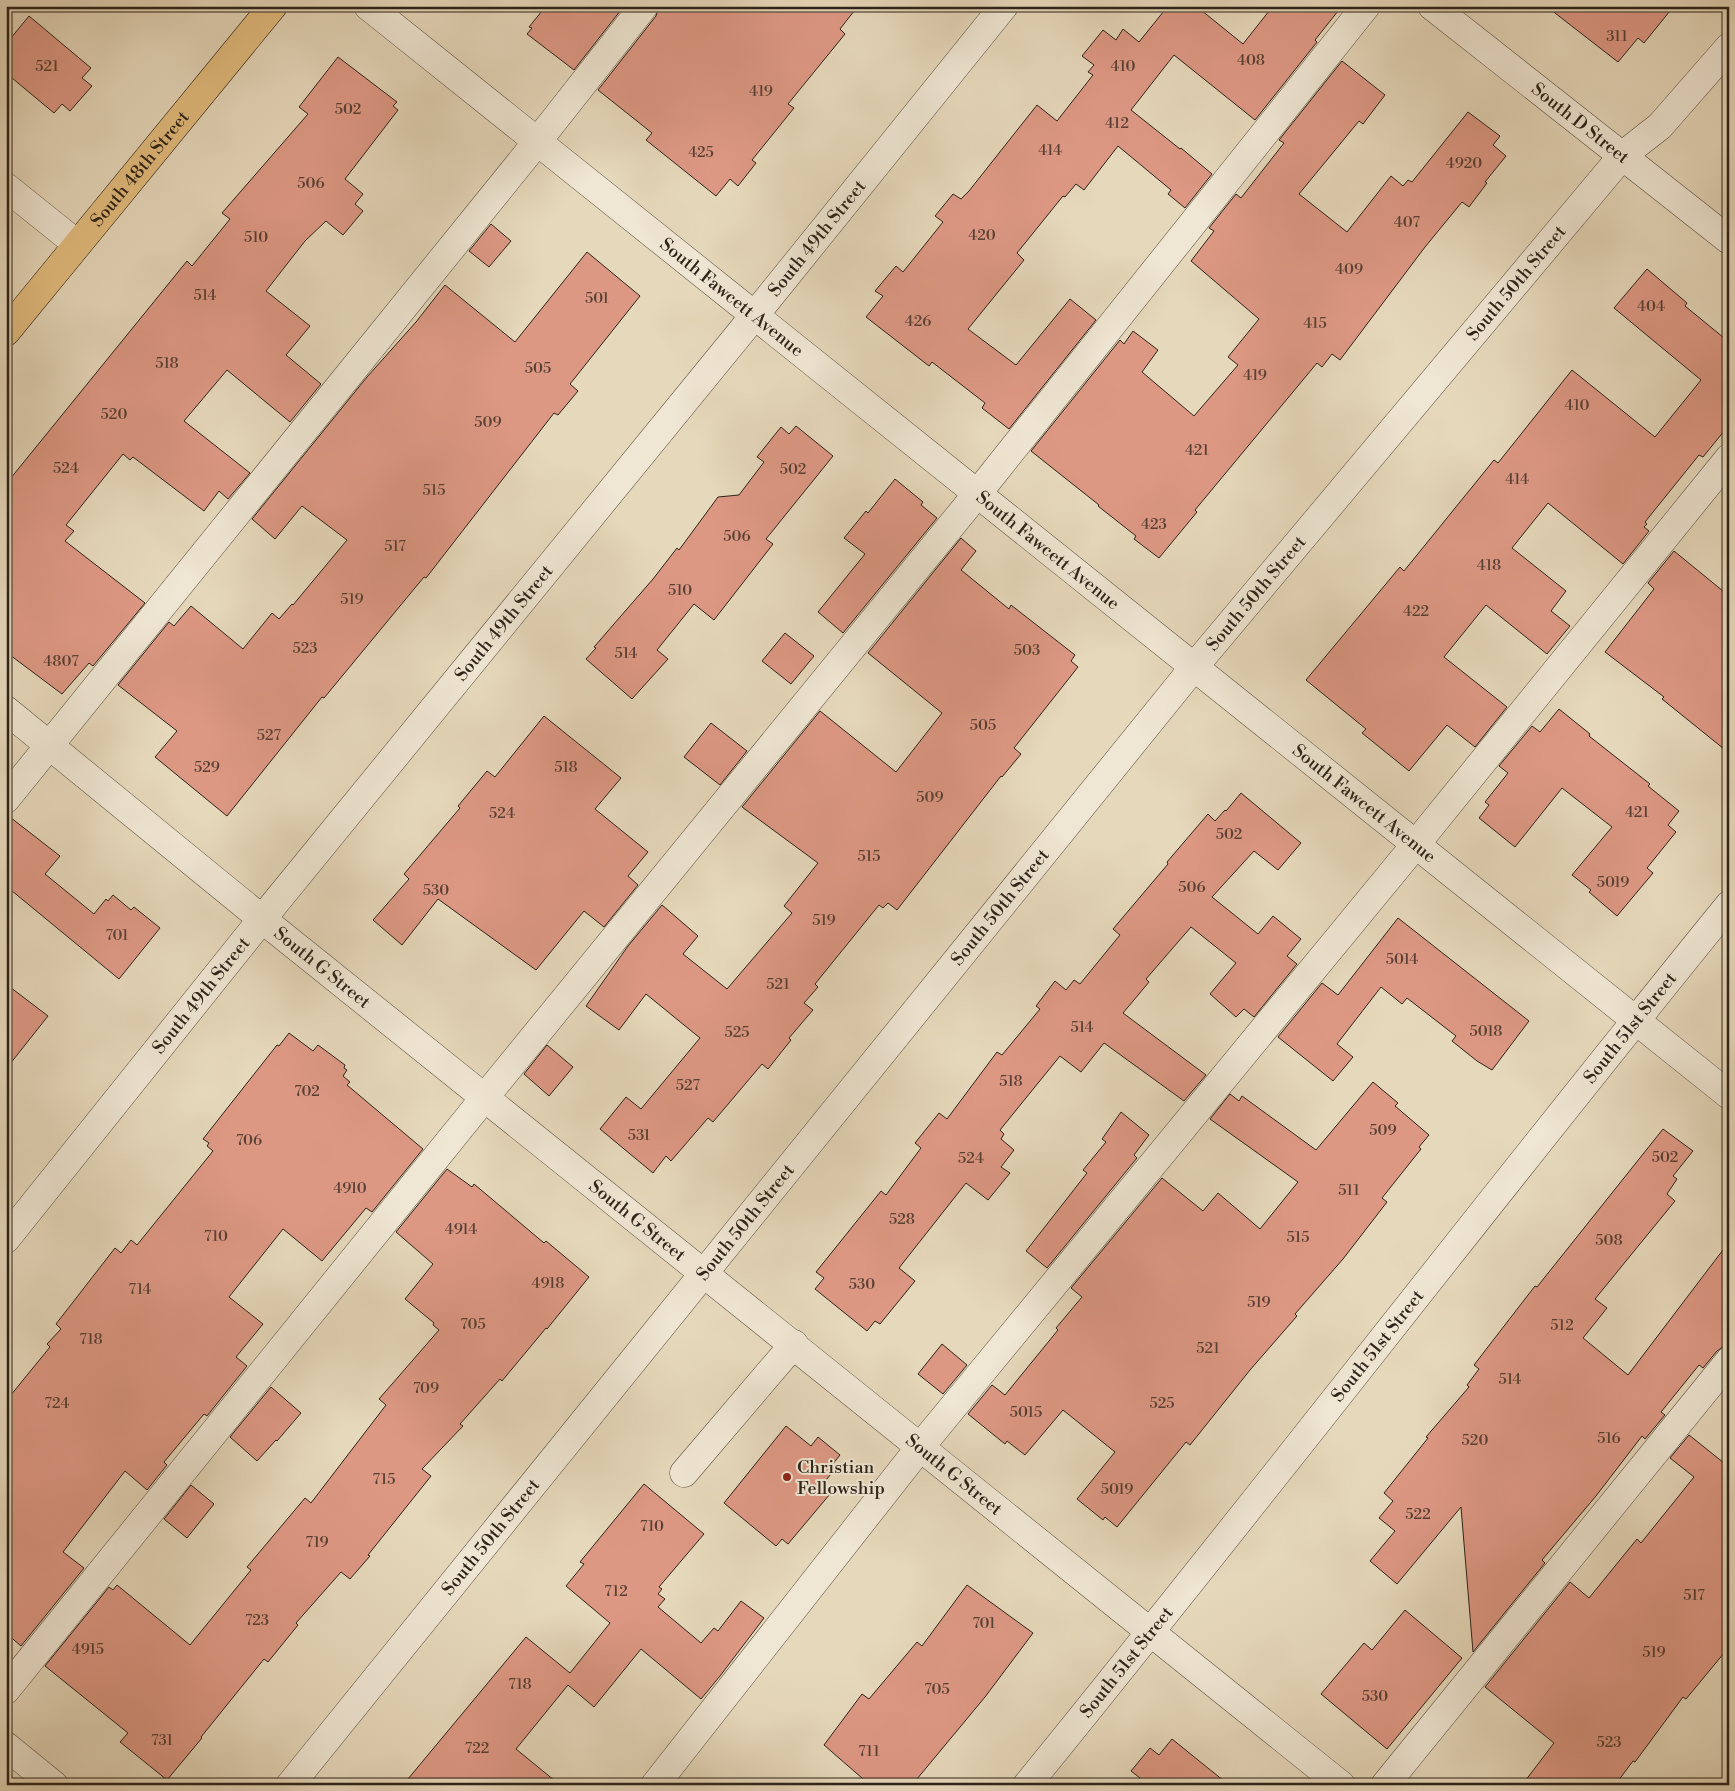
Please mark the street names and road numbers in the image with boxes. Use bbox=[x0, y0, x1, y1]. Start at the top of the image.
street label: South D Street bbox=[1527, 77, 1635, 169]
street label: South 48th Street bbox=[85, 105, 194, 232]
street label: South 49th Street bbox=[763, 175, 871, 301]
street label: South 50th Street bbox=[1461, 220, 1571, 345]
street label: South Fawcett Avenue bbox=[655, 233, 808, 362]
street label: South Fawcett Avenue bbox=[972, 486, 1125, 615]
street label: South 50th Street bbox=[1201, 530, 1311, 656]
street label: South 49th Street bbox=[449, 560, 558, 686]
street label: South Fawcett Avenue bbox=[1288, 739, 1441, 868]
street label: South 50th Street bbox=[946, 844, 1054, 970]
street label: South G Street bbox=[269, 922, 376, 1014]
street label: South 49th Street bbox=[147, 932, 255, 1059]
street label: South 51st Street bbox=[1578, 967, 1682, 1088]
street label: South 50th Street bbox=[691, 1158, 800, 1285]
street label: South G Street bbox=[584, 1175, 691, 1267]
street label: South 51st Street bbox=[1326, 1284, 1429, 1406]
street label: South G Street bbox=[901, 1429, 1008, 1521]
street label: South 50th Street bbox=[436, 1473, 545, 1600]
street label: South 51st Street bbox=[1075, 1601, 1178, 1723]

